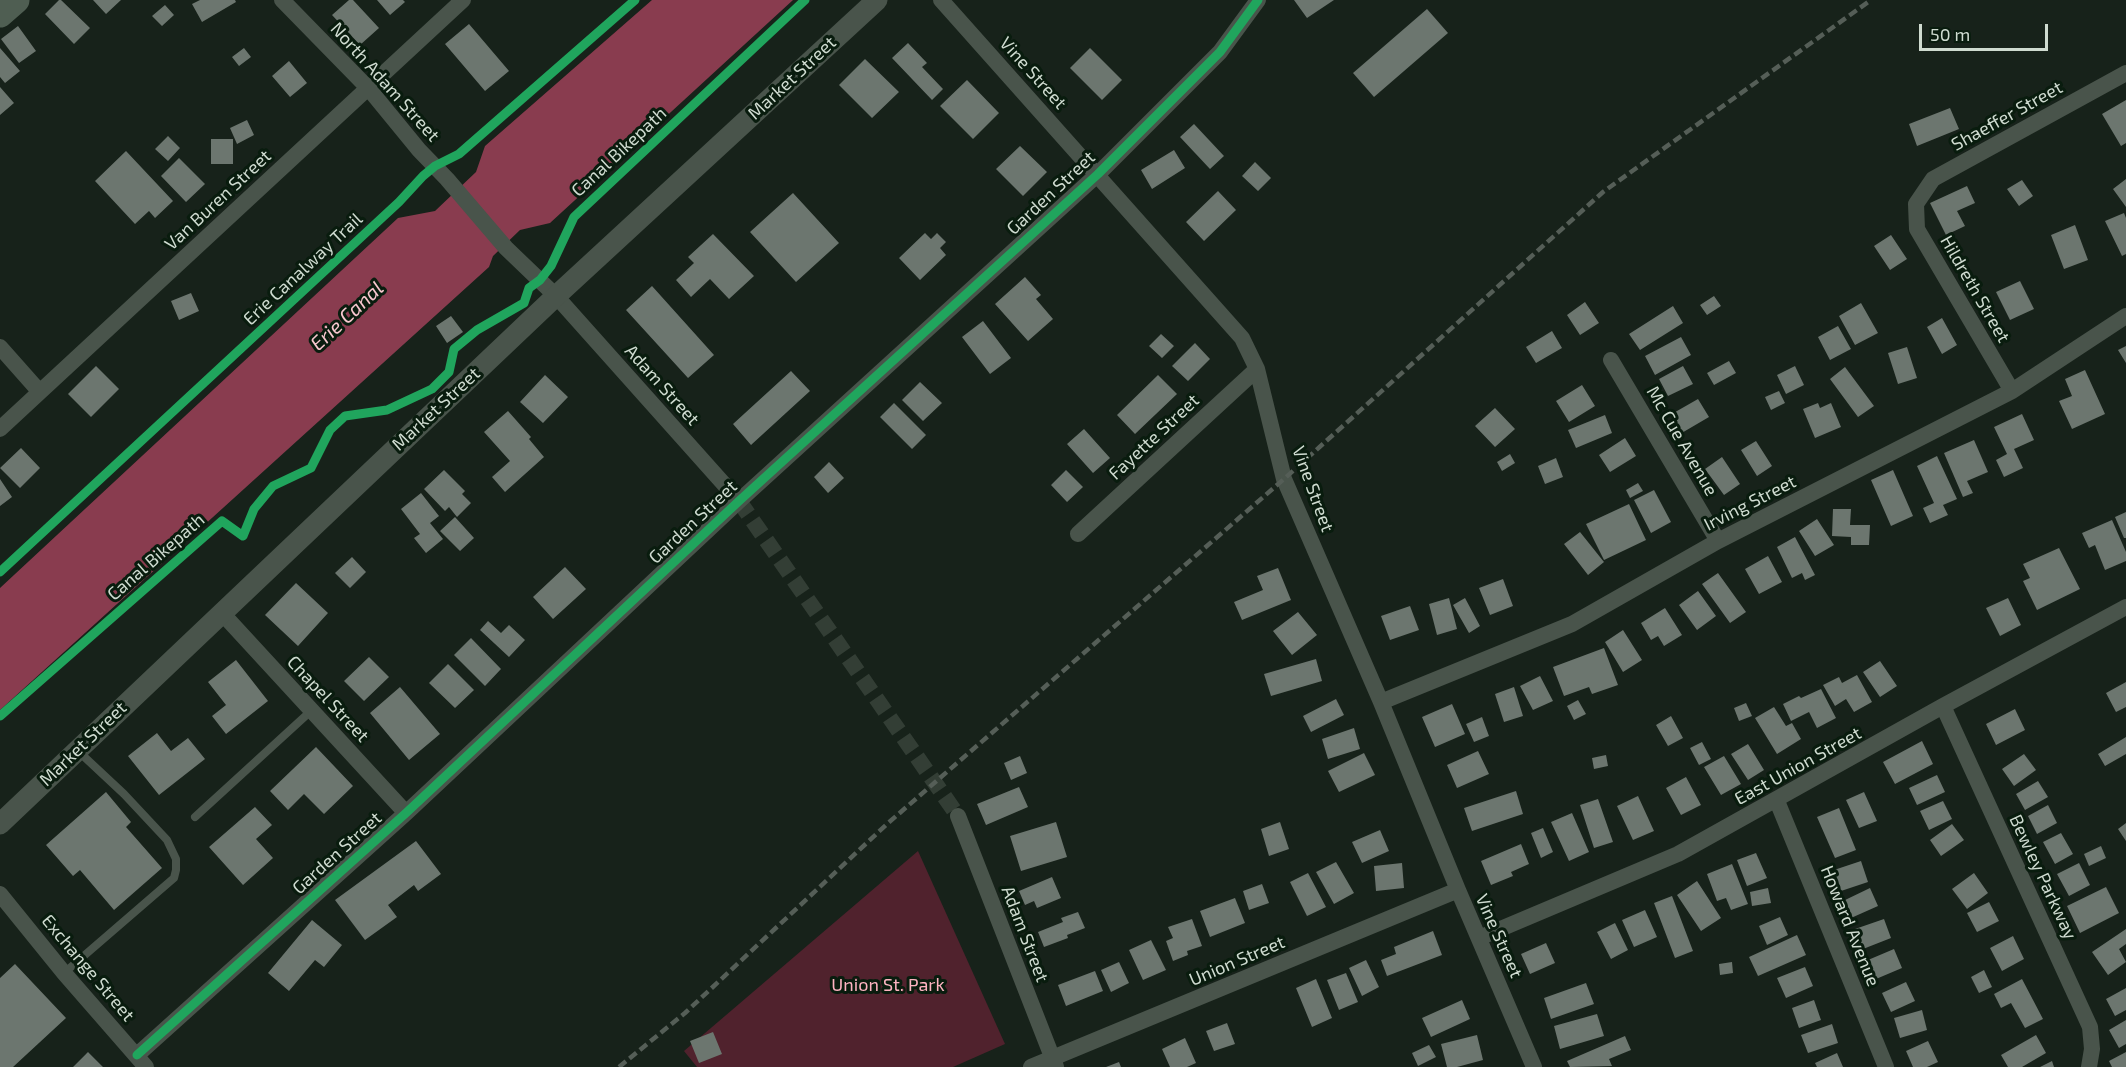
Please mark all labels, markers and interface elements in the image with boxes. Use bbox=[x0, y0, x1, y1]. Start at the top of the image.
scale bar bbox=[1922, 12, 2051, 50]
street label: North Adam Street bbox=[326, 18, 444, 146]
text: 50 m bbox=[1930, 23, 1970, 45]
street label: Market Street bbox=[744, 32, 840, 124]
street label: Vine Street bbox=[995, 32, 1071, 114]
street label: Shaeffer Street bbox=[1948, 77, 2066, 155]
street label: Canal Bikepath bbox=[567, 103, 671, 201]
street label: Van Buren Street bbox=[160, 145, 276, 255]
street label: Garden Street bbox=[1002, 147, 1100, 239]
street label: Erie Canalway Trail bbox=[239, 208, 367, 330]
street label: Hildreth Street bbox=[1936, 232, 2014, 346]
water label: Erie Canal bbox=[306, 276, 388, 356]
street label: Adam Street bbox=[620, 340, 704, 430]
street label: Market Street bbox=[388, 363, 484, 455]
street label: Mc Cue Avenue bbox=[1642, 382, 1722, 500]
street label: Fayette Street bbox=[1104, 390, 1204, 484]
street label: Vine Street bbox=[1288, 443, 1338, 535]
street label: Irving Street bbox=[1700, 471, 1800, 535]
street label: Garden Street bbox=[644, 476, 742, 568]
street label: Canal Bikepath bbox=[103, 509, 209, 605]
street label: Chapel Street bbox=[283, 651, 373, 747]
street label: Market Street bbox=[35, 697, 131, 791]
street label: East Union Street bbox=[1731, 722, 1865, 810]
street label: Garden Street bbox=[288, 807, 386, 899]
street label: Bewley Parkway bbox=[2005, 811, 2081, 943]
street label: Howard Avenue bbox=[1816, 862, 1884, 990]
street label: Adam Street bbox=[997, 883, 1053, 985]
street label: Vine Street bbox=[1471, 891, 1527, 981]
street label: Exchange Street bbox=[37, 910, 139, 1026]
street label: Union Street bbox=[1186, 931, 1288, 991]
park label: Union St. Park bbox=[831, 974, 945, 996]

